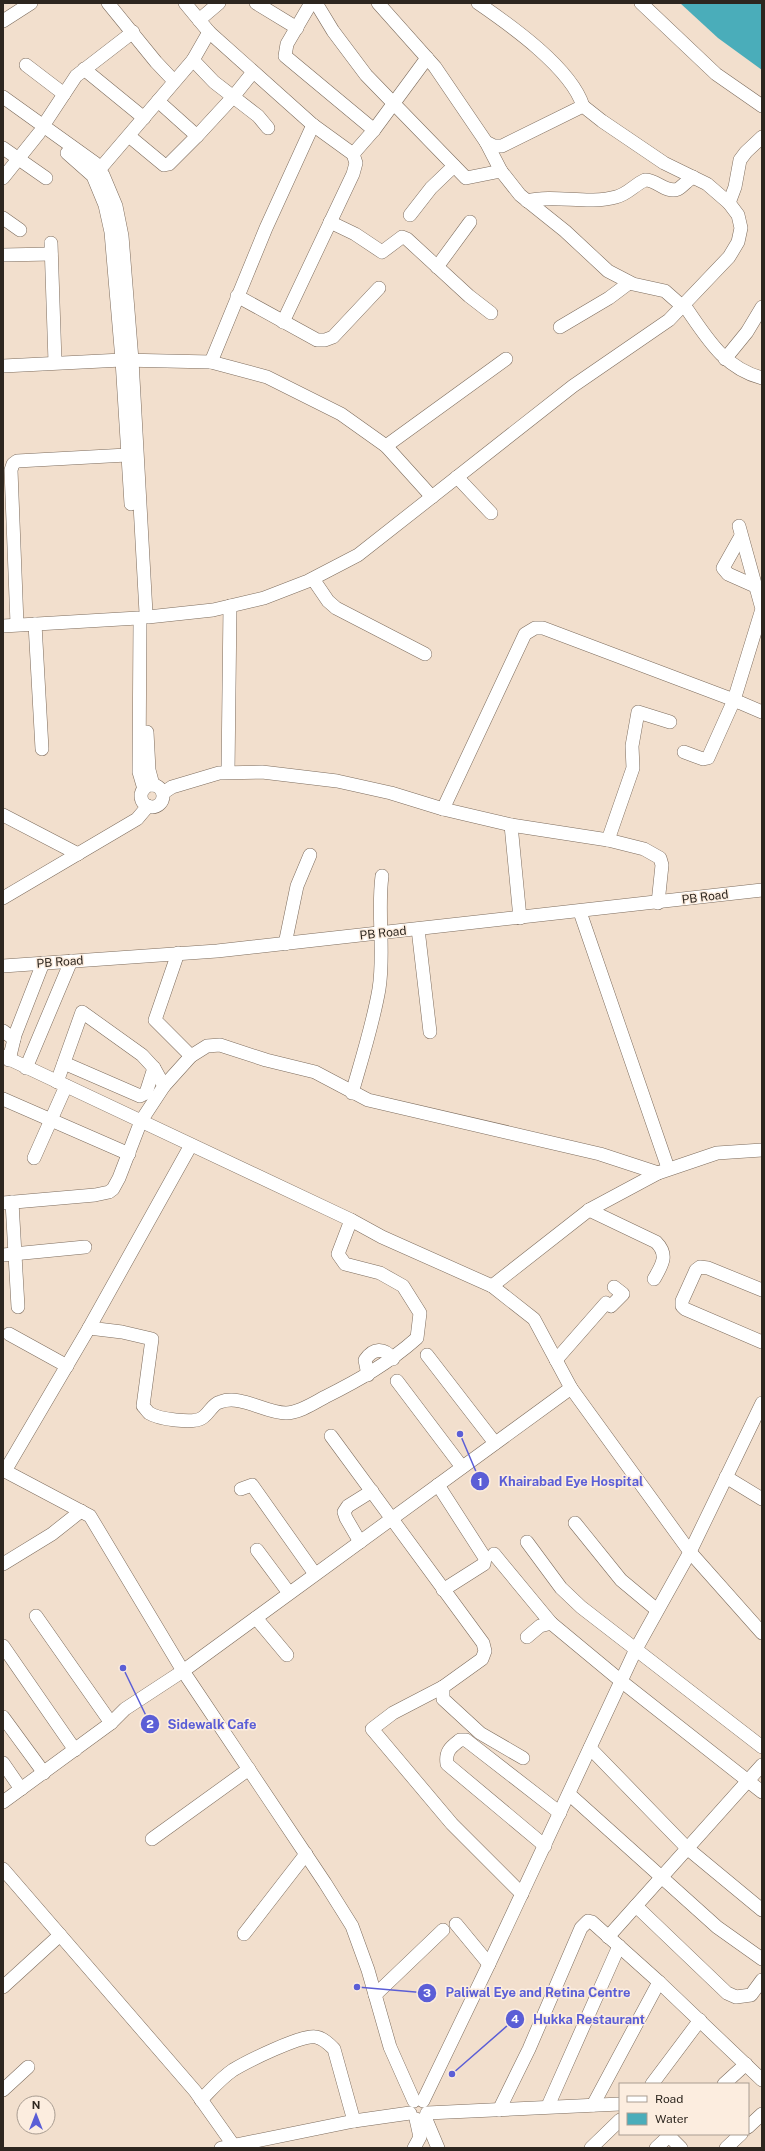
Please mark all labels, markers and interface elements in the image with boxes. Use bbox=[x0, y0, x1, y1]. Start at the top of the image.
street label: PB Road bbox=[681, 887, 729, 907]
street label: PB Road bbox=[359, 924, 407, 942]
street label: PB Road bbox=[36, 953, 84, 971]
callout: Khairabad Eye Hospital bbox=[470, 1469, 651, 1494]
text: Khairabad Eye Hospital bbox=[499, 1474, 643, 1489]
text: 1 bbox=[477, 1475, 483, 1489]
callout: Sidewalk Cafe bbox=[140, 1712, 265, 1737]
text: 2 bbox=[146, 1717, 154, 1731]
text: Sidewalk Cafe bbox=[168, 1717, 256, 1732]
callout: Paliwal Eye and Retina Centre bbox=[417, 1980, 638, 2005]
text: Paliwal Eye and Retina Centre bbox=[446, 1985, 630, 2000]
text: 3 bbox=[423, 1986, 431, 2000]
callout: Hukka Restaurant bbox=[505, 2007, 653, 2032]
text: 4 bbox=[511, 2012, 519, 2026]
text: Hukka Restaurant bbox=[533, 2012, 645, 2027]
legend bbox=[619, 2083, 749, 2135]
text: Road bbox=[655, 2092, 683, 2106]
north arrow bbox=[16, 2095, 56, 2135]
text: N bbox=[32, 2099, 40, 2111]
text: Water bbox=[655, 2112, 689, 2126]

